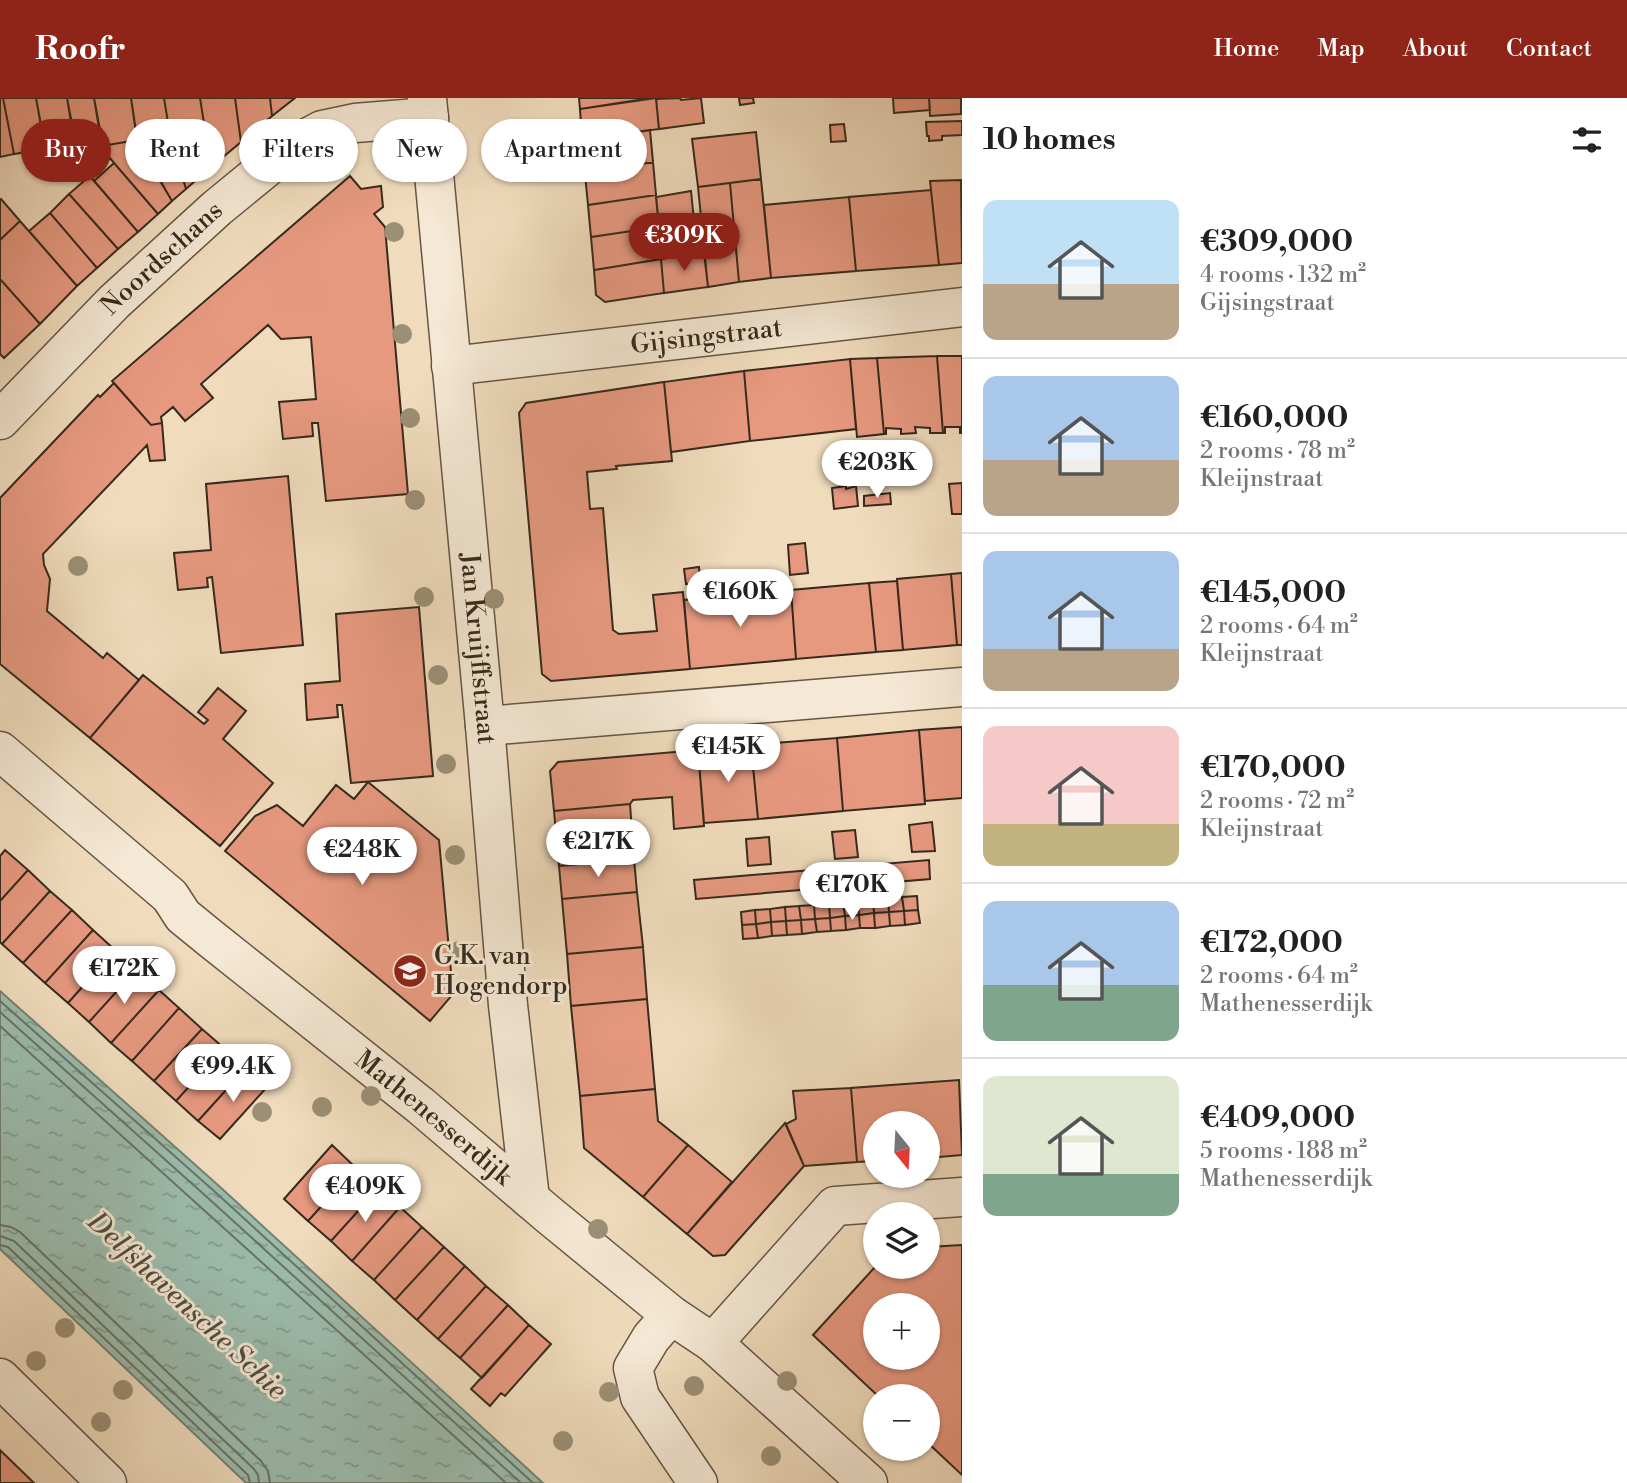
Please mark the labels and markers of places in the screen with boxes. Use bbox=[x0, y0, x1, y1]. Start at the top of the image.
pin: €309K bbox=[635, 214, 733, 273]
pin: €203K bbox=[828, 440, 926, 500]
pin: €160K bbox=[691, 570, 789, 629]
pin: €145K bbox=[679, 724, 777, 784]
pin: €217K bbox=[549, 820, 647, 879]
pin: €248K bbox=[313, 828, 411, 887]
pin: €170K bbox=[803, 862, 901, 922]
place label: G.K. van Hogendorp bbox=[434, 940, 568, 1002]
pin: €172K bbox=[75, 946, 173, 1006]
school or university icon: G.K. van Hogendorp bbox=[391, 952, 429, 990]
pin: €99.4K bbox=[176, 1044, 290, 1104]
pin: €409K bbox=[316, 1164, 414, 1224]

